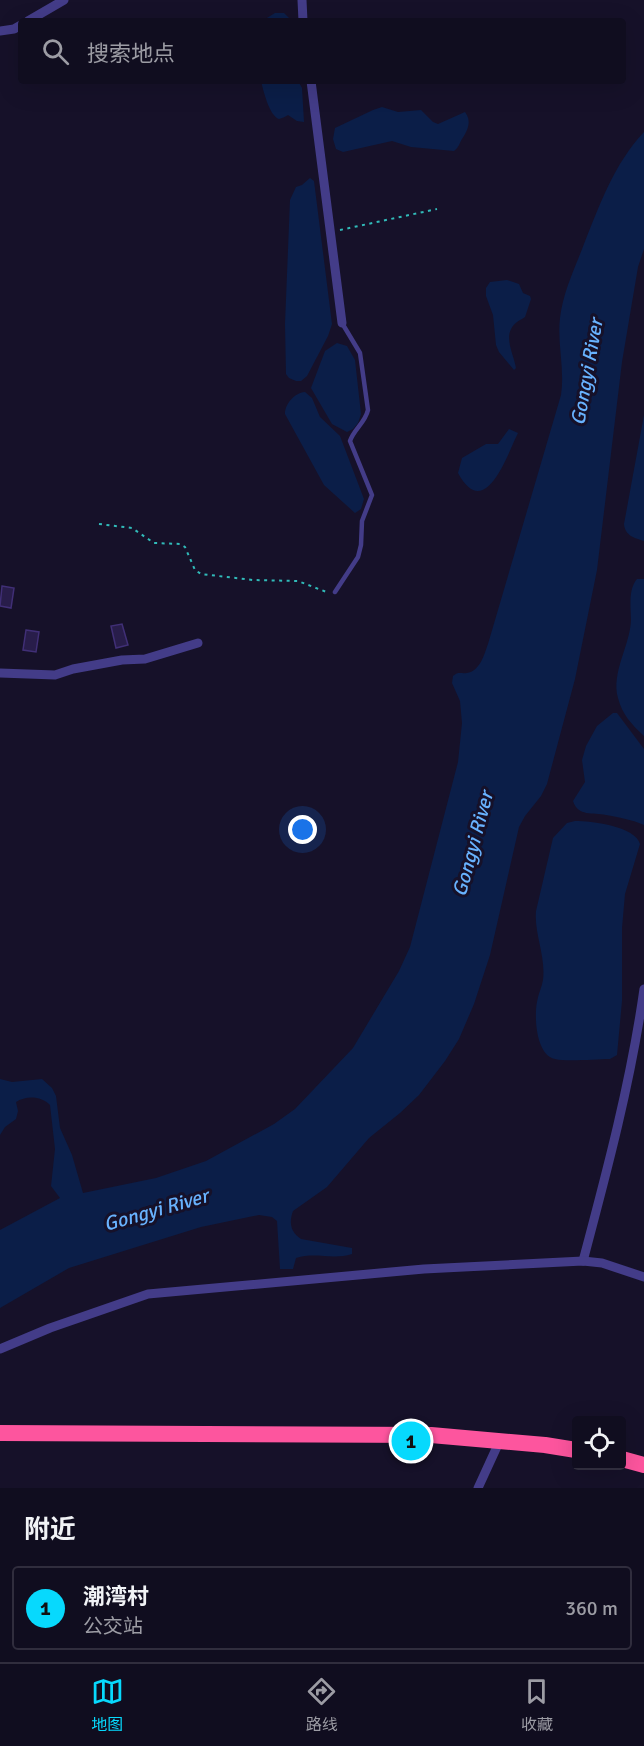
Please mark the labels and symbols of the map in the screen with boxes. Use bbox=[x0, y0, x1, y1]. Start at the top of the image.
water label: Gongyi River bbox=[565, 314, 609, 427]
water label: Gongyi River bbox=[447, 786, 500, 899]
your location bbox=[288, 815, 317, 844]
water label: Gongyi River bbox=[101, 1182, 214, 1237]
pin: 1 bbox=[392, 1418, 430, 1464]

